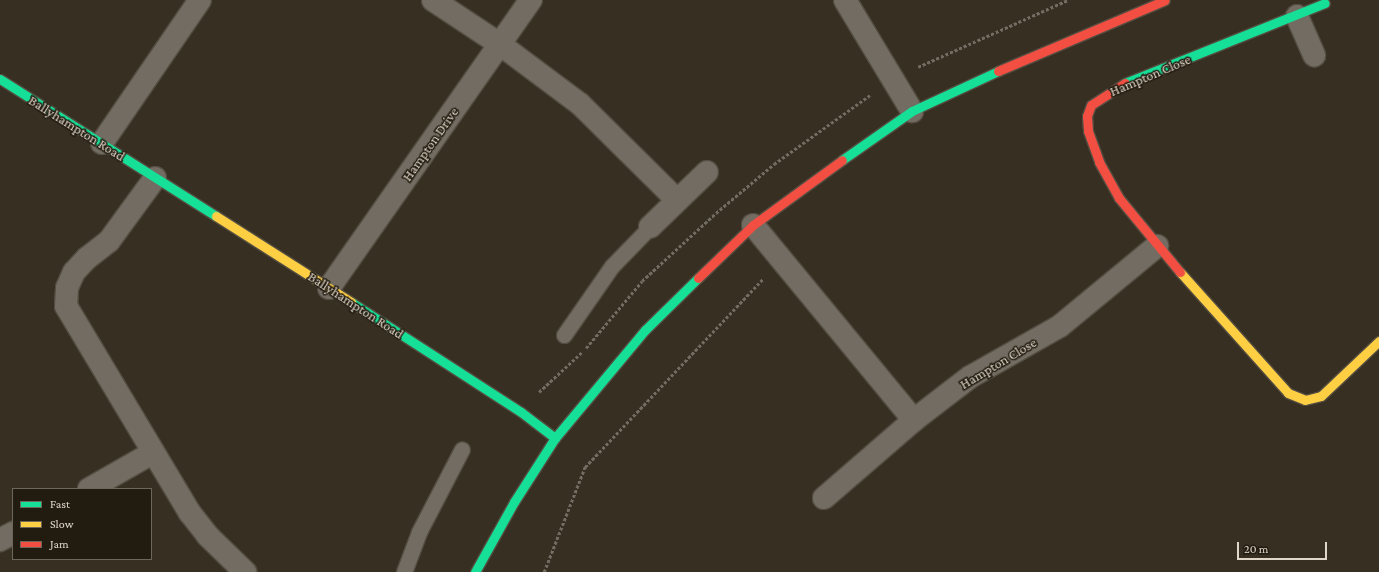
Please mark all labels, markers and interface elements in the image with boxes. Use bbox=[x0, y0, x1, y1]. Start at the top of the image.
street label: Hampton Close bbox=[1107, 50, 1193, 100]
street label: Ballyhampton Road bbox=[26, 92, 128, 164]
street label: Hampton Drive bbox=[398, 104, 462, 184]
street label: Ballyhampton Road bbox=[305, 268, 407, 342]
street label: Hampton Close bbox=[957, 334, 1039, 392]
legend bbox=[12, 488, 152, 560]
text: Fast bbox=[50, 497, 70, 511]
text: Slow bbox=[50, 517, 74, 531]
scale bar bbox=[1239, 534, 1329, 560]
text: Jam bbox=[50, 537, 69, 551]
text: 20 m bbox=[1244, 542, 1268, 556]

